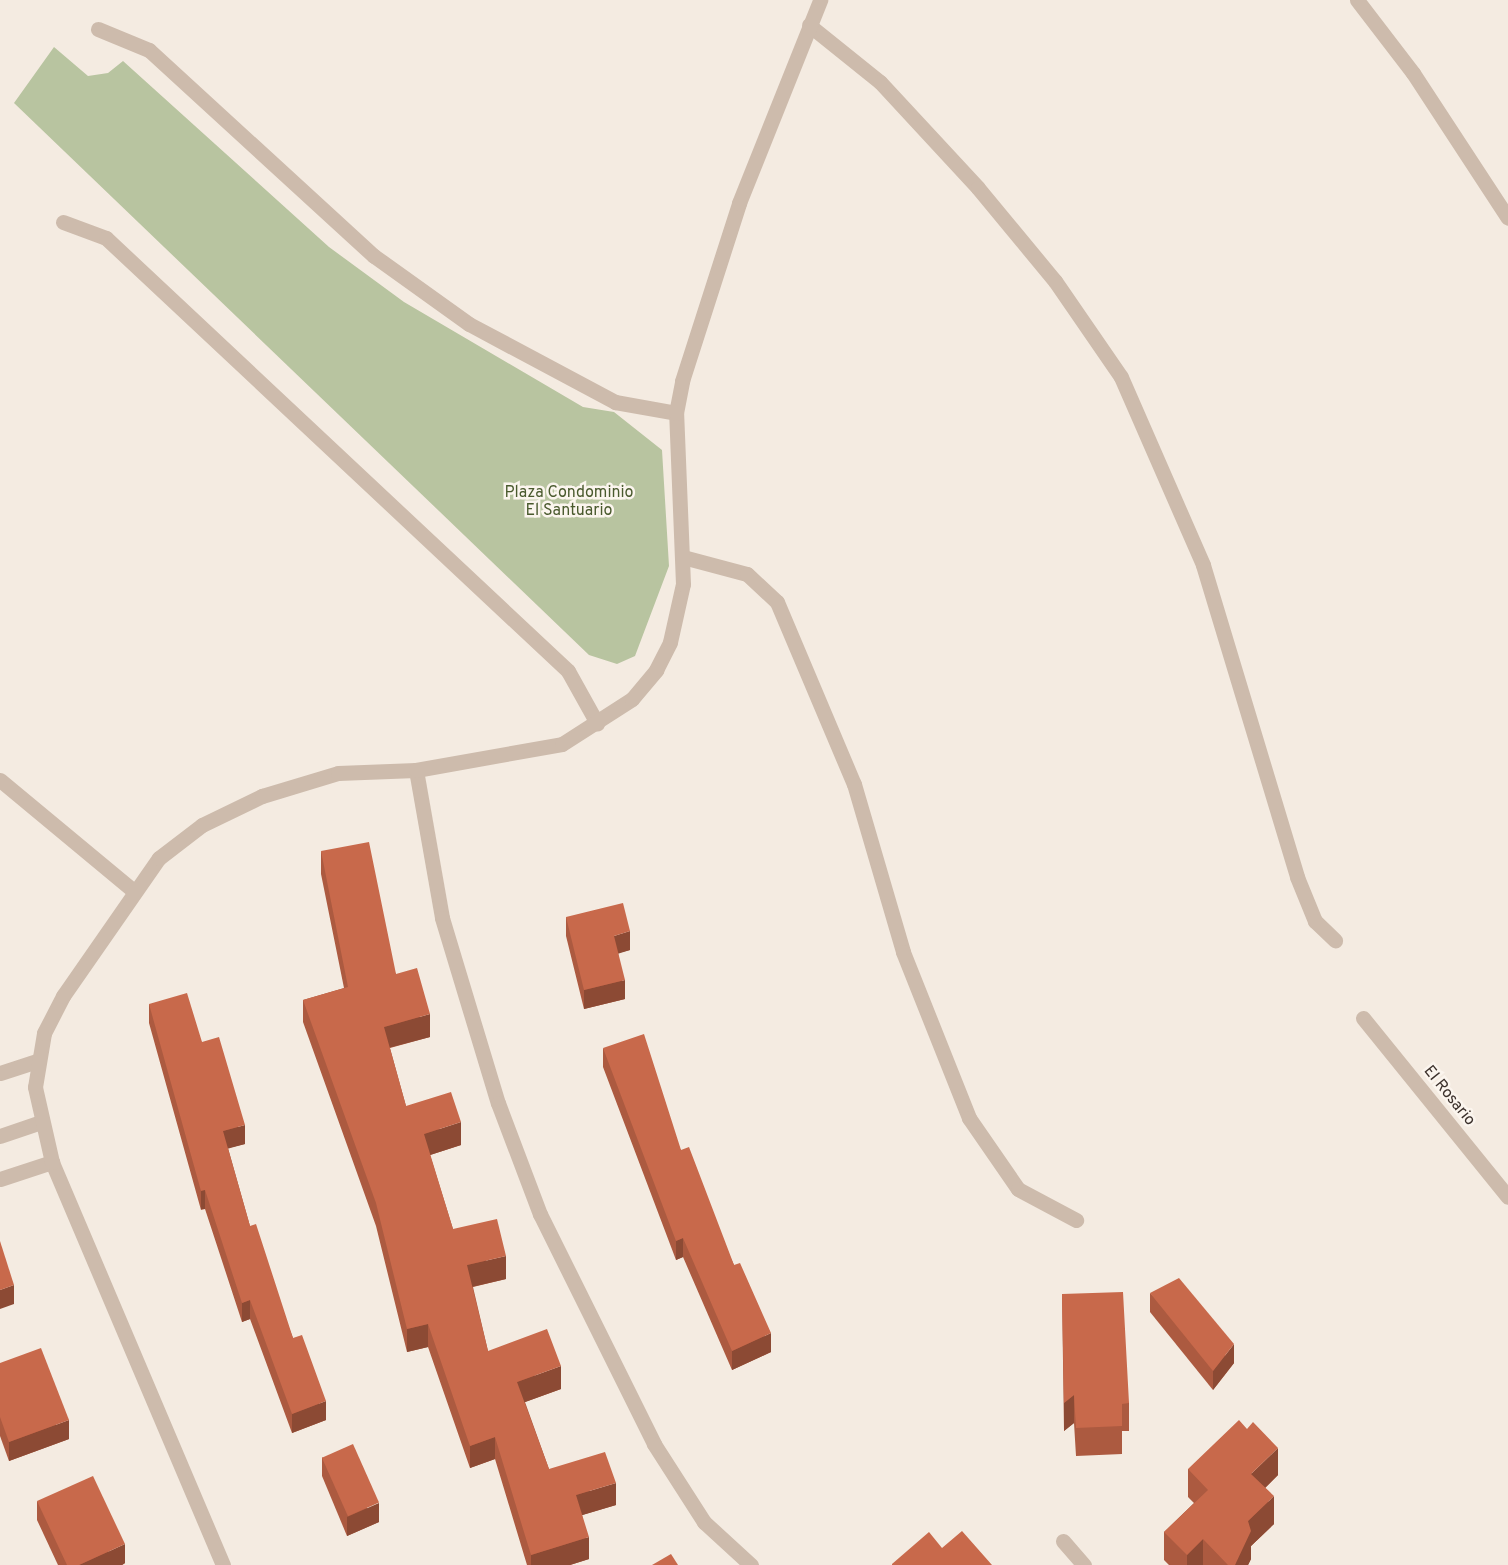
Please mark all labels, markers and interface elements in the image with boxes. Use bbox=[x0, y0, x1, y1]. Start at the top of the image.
park label: Plaza Condominio El Santuario bbox=[505, 483, 633, 521]
street label: El Rosario bbox=[1419, 1062, 1479, 1130]

